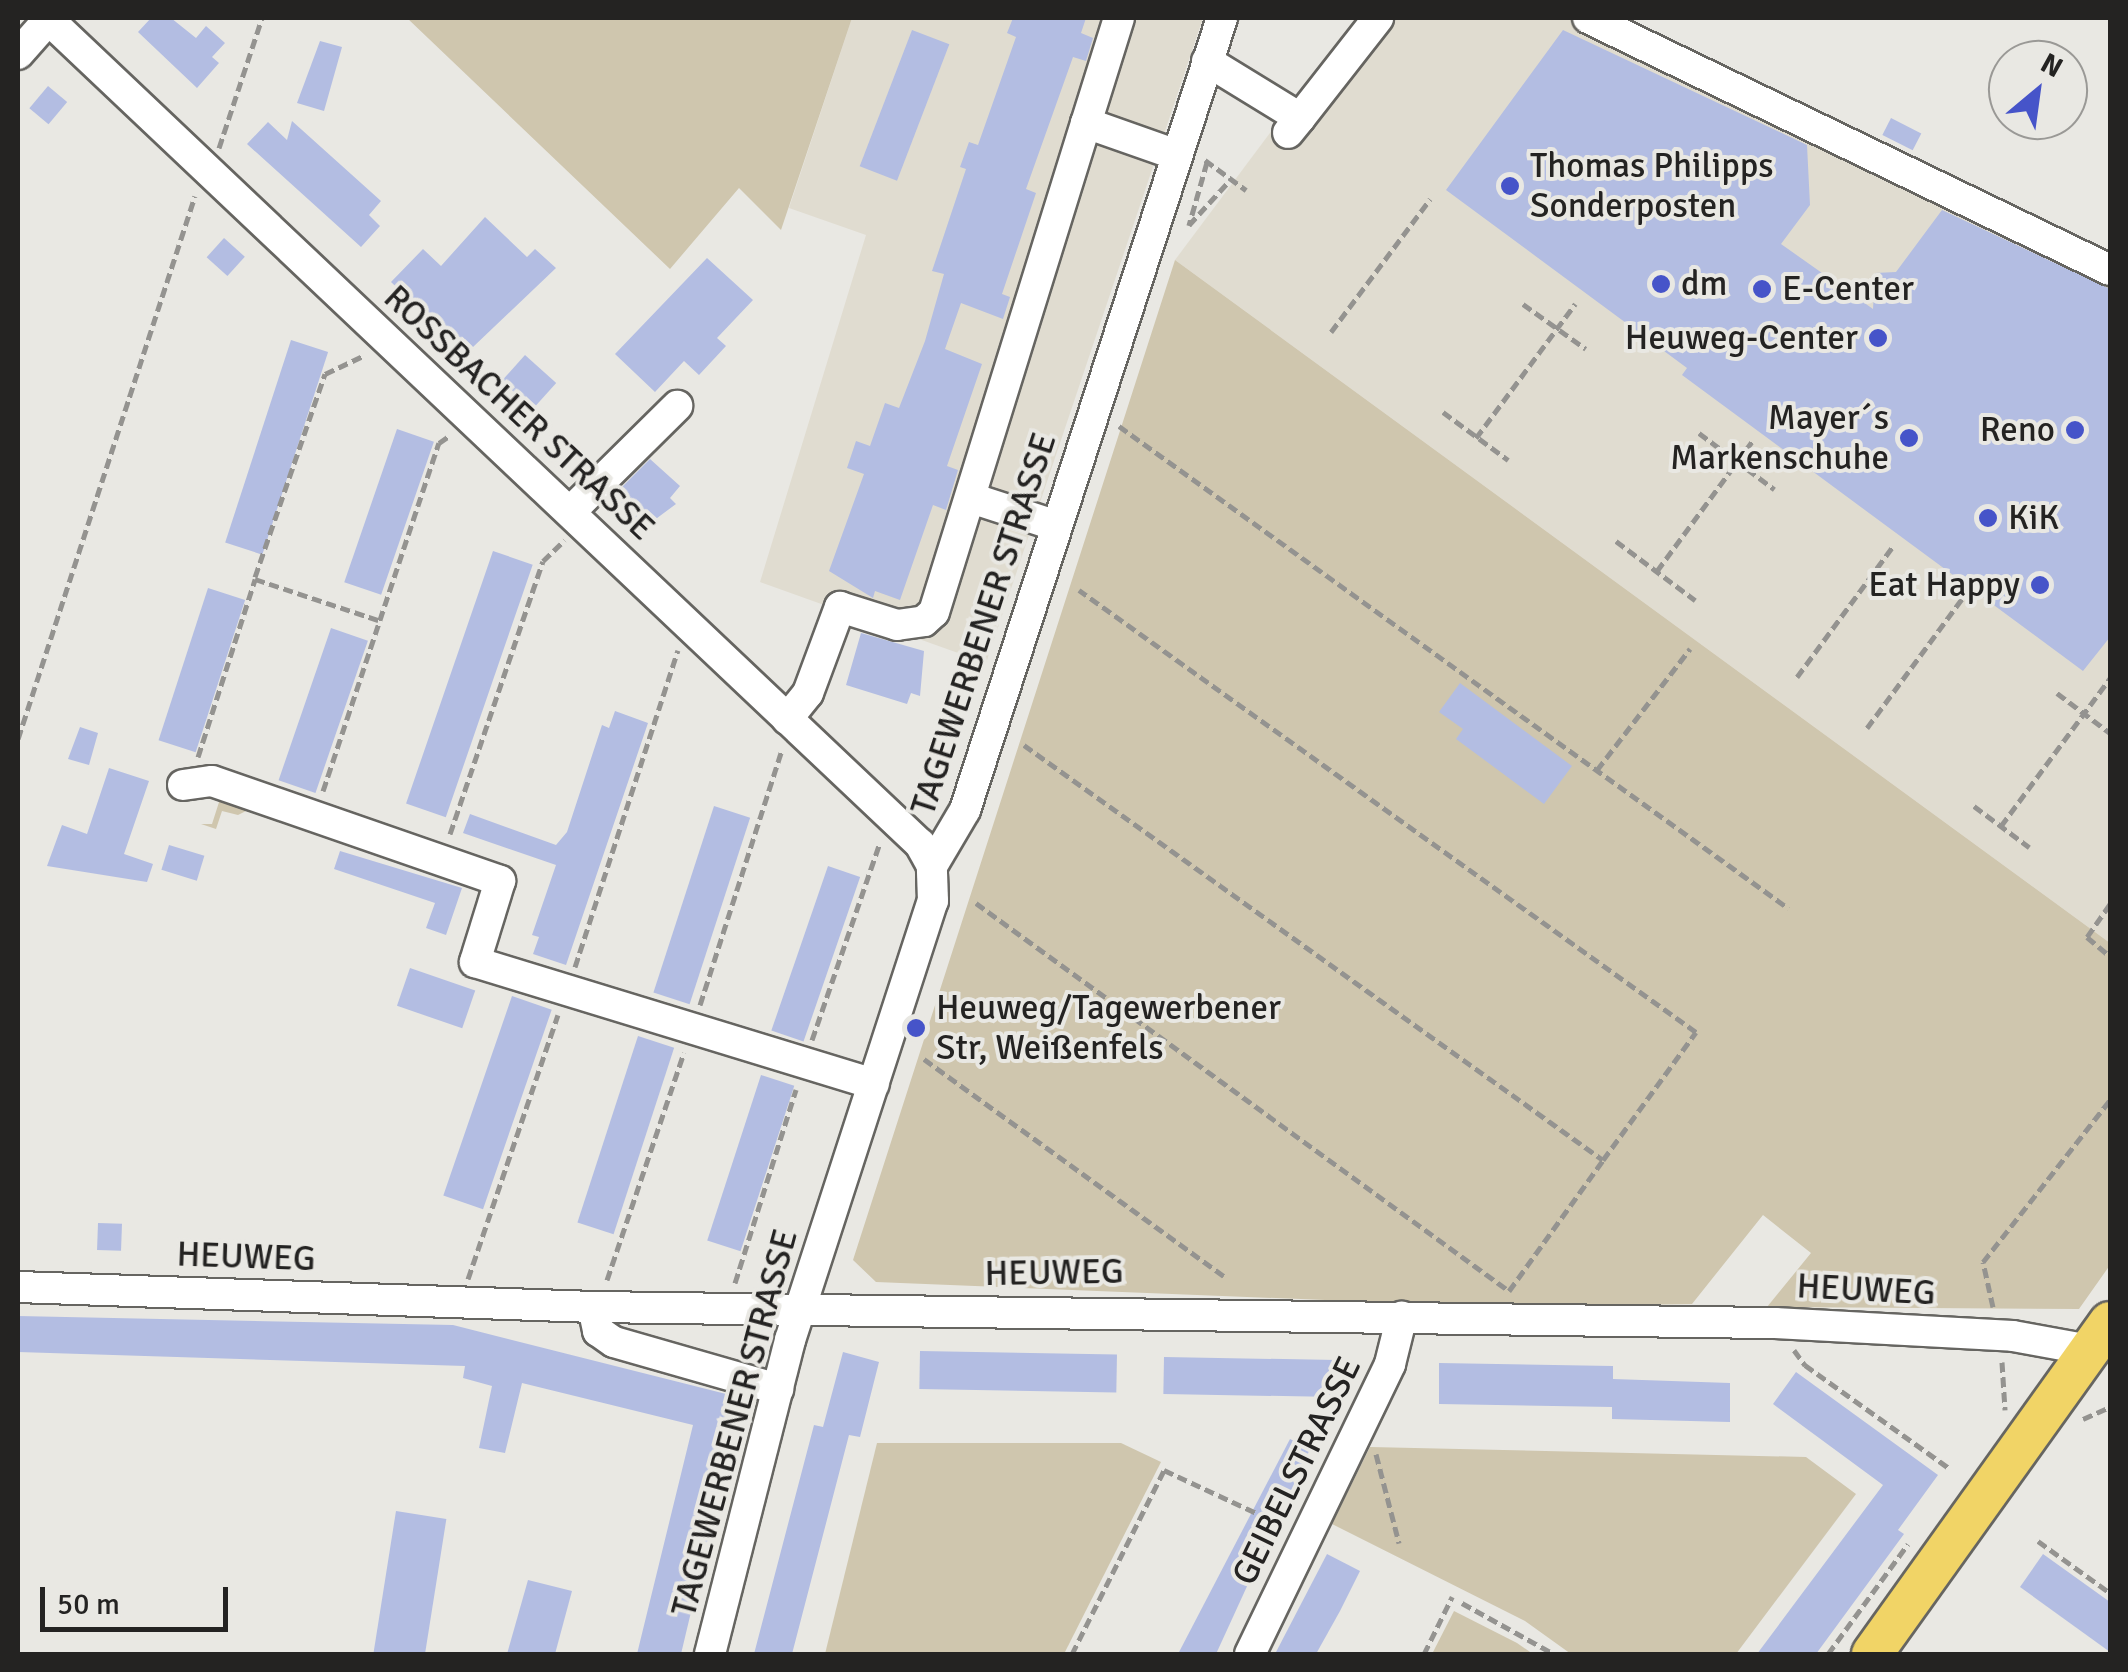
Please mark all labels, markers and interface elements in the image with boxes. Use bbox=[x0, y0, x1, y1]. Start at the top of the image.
north arrow bbox=[1988, 40, 2088, 140]
text: N bbox=[2035, 46, 2068, 85]
place label: Thomas Philipps Sonderposten bbox=[1530, 145, 1774, 227]
marker: Thomas Philipps Sonderposten bbox=[1499, 175, 1521, 197]
place label: dm bbox=[1681, 263, 1727, 305]
place label: E-Center bbox=[1782, 268, 1914, 310]
marker: dm bbox=[1650, 273, 1672, 295]
street label: ROSSBACHER STRASSE bbox=[375, 277, 663, 549]
marker: E-Center bbox=[1751, 278, 1773, 300]
place label: Heuweg-Center bbox=[1625, 317, 1858, 359]
marker: Heuweg-Center bbox=[1867, 327, 1889, 349]
place label: Mayer´s Markenschuhe bbox=[1670, 397, 1889, 479]
place label: Reno bbox=[1980, 409, 2055, 451]
marker: Reno bbox=[2064, 419, 2086, 441]
marker: Mayer´s Markenschuhe bbox=[1898, 427, 1920, 449]
street label: TAGEWERBENER STRASSE bbox=[902, 428, 1066, 820]
place label: KiK bbox=[2008, 497, 2059, 539]
marker: KiK bbox=[1977, 507, 1999, 529]
place label: Eat Happy bbox=[1868, 564, 2020, 606]
marker: Eat Happy bbox=[2029, 574, 2051, 596]
place label: Heuweg/Tagewerbener Str, Weißenfels bbox=[936, 987, 1281, 1069]
marker: Heuweg/Tagewerbener Str, Weißenfels bbox=[905, 1017, 927, 1039]
street label: TAGEWERBENER STRASSE bbox=[663, 1225, 807, 1621]
street label: HEUWEG bbox=[176, 1234, 316, 1280]
street label: HEUWEG bbox=[984, 1251, 1124, 1295]
street label: HEUWEG bbox=[1796, 1265, 1936, 1315]
street label: GEIBELSTRASSE bbox=[1224, 1350, 1370, 1592]
scale bar bbox=[45, 1567, 232, 1629]
text: 50 m bbox=[57, 1586, 120, 1623]

